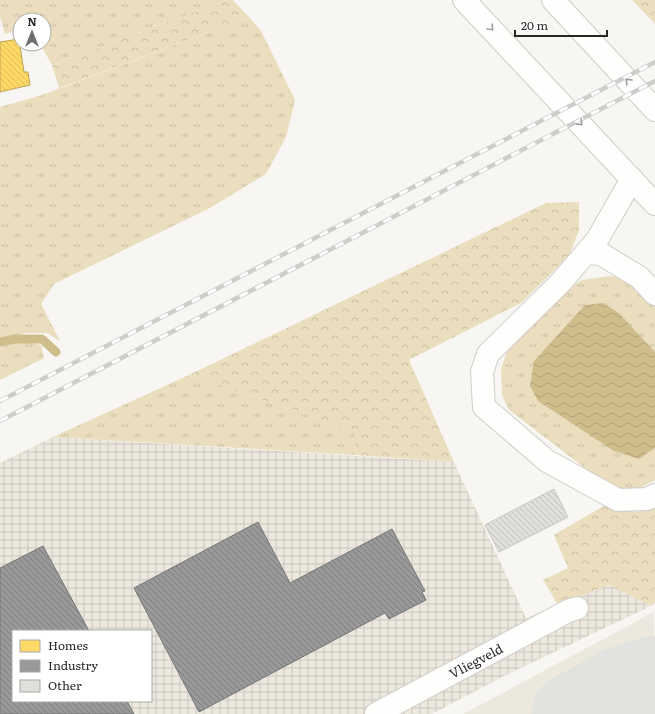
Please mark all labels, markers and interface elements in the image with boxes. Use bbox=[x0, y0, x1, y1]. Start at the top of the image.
north arrow bbox=[12, 12, 52, 52]
scale bar bbox=[515, 12, 607, 38]
text: N bbox=[27, 13, 37, 29]
text: 20 m bbox=[521, 16, 548, 34]
one-way arrow bbox=[486, 24, 493, 31]
one-way arrow bbox=[626, 78, 633, 86]
one-way arrow bbox=[575, 118, 583, 126]
legend bbox=[12, 630, 152, 702]
text: Homes bbox=[48, 636, 88, 654]
street label: Vliegveld bbox=[446, 638, 506, 683]
text: Industry bbox=[48, 656, 98, 674]
text: Other bbox=[48, 676, 82, 694]

